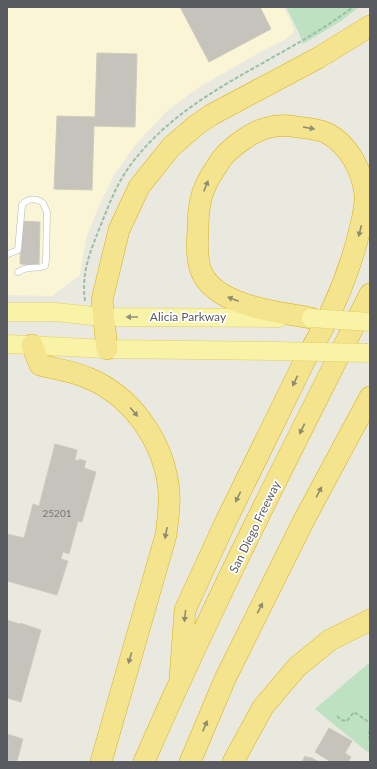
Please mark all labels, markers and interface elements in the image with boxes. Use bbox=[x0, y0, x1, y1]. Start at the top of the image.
one-way arrow bbox=[303, 126, 315, 132]
one-way arrow bbox=[203, 180, 209, 192]
one-way arrow bbox=[356, 224, 362, 237]
one-way arrow bbox=[227, 295, 239, 301]
street label: Alicia Parkway bbox=[150, 309, 227, 324]
one-way arrow bbox=[125, 314, 138, 320]
one-way arrow bbox=[292, 375, 298, 386]
one-way arrow bbox=[129, 407, 138, 418]
one-way arrow bbox=[299, 423, 305, 435]
street label: San Diego Freeway bbox=[226, 477, 284, 575]
one-way arrow bbox=[316, 486, 322, 498]
one-way arrow bbox=[235, 492, 241, 503]
house number: 25201 bbox=[42, 507, 72, 519]
one-way arrow bbox=[162, 527, 168, 539]
one-way arrow bbox=[257, 602, 263, 614]
one-way arrow bbox=[182, 609, 188, 622]
one-way arrow bbox=[127, 652, 133, 664]
one-way arrow bbox=[202, 720, 208, 732]

